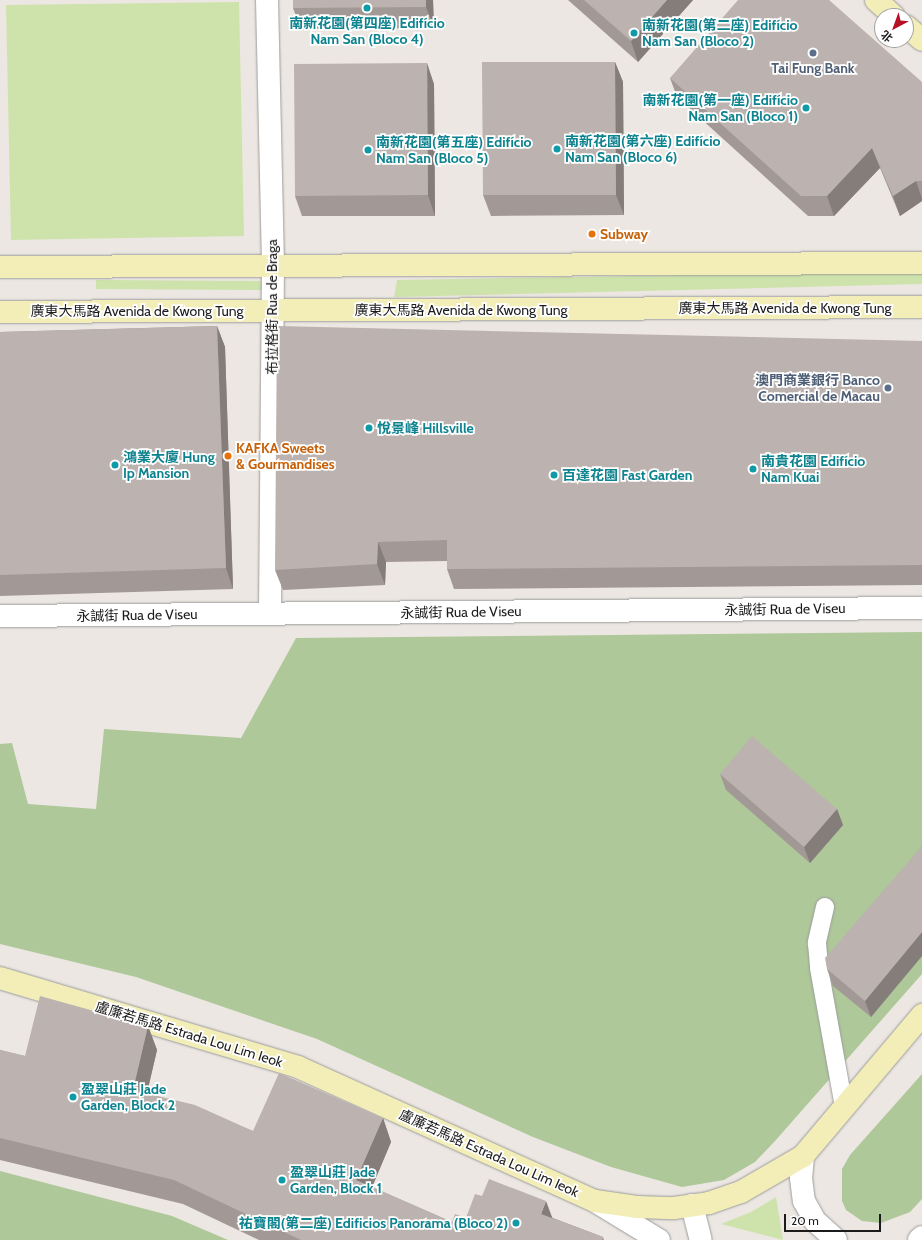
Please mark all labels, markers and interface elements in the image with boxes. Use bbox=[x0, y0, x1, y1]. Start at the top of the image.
marker: 南新花園(第四座) Edifício Nam San (Bloco 4) bbox=[362, 3, 372, 13]
north arrow bbox=[874, 8, 914, 48]
place label: 南新花園(第四座) Edifício Nam San (Bloco 4) bbox=[289, 15, 445, 48]
place label: 南新花園(第二座) Edifício Nam San (Bloco 2) bbox=[642, 17, 797, 50]
text: 北 bbox=[878, 27, 896, 45]
marker: 南新花園(第二座) Edifício Nam San (Bloco 2) bbox=[629, 28, 639, 38]
marker: Tai Fung Bank bbox=[808, 48, 818, 58]
place label: Tai Fung Bank bbox=[771, 60, 855, 76]
place label: 南新花園(第一座) Edifício Nam San (Bloco 1) bbox=[643, 92, 798, 124]
marker: 南新花園(第一座) Edifício Nam San (Bloco 1) bbox=[801, 103, 811, 113]
place label: 南新花園(第六座) Edifício Nam San (Bloco 6) bbox=[565, 133, 720, 166]
place label: 南新花園(第五座) Edifício Nam San (Bloco 5) bbox=[376, 134, 531, 166]
marker: 南新花園(第六座) Edifício Nam San (Bloco 6) bbox=[552, 144, 562, 154]
marker: 南新花園(第五座) Edifício Nam San (Bloco 5) bbox=[363, 145, 373, 155]
place label: Subway bbox=[600, 226, 648, 242]
marker: Subway bbox=[587, 229, 597, 239]
street label: 布拉格街 Rua de Braga bbox=[264, 239, 280, 375]
street label: 廣東大馬路 Avenida de Kwong Tung bbox=[678, 300, 892, 316]
street label: 廣東大馬路 Avenida de Kwong Tung bbox=[354, 302, 568, 318]
street label: 廣東大馬路 Avenida de Kwong Tung bbox=[30, 303, 244, 319]
place label: 澳門商業銀行 Banco Comercial de Macau bbox=[755, 372, 880, 404]
marker: 澳門商業銀行 Banco Comercial de Macau bbox=[883, 383, 893, 393]
place label: 悅景峰 Hillsville bbox=[377, 420, 474, 436]
marker: 悅景峰 Hillsville bbox=[364, 423, 374, 433]
place label: KAFKA Sweets & Gourmandises bbox=[236, 440, 335, 472]
place label: 鴻業大廈 Hung Ip Mansion bbox=[123, 449, 215, 482]
marker: KAFKA Sweets & Gourmandises bbox=[223, 451, 233, 461]
place label: 南貴花園 Edifício Nam Kuai bbox=[761, 453, 865, 486]
marker: 鴻業大廈 Hung Ip Mansion bbox=[110, 460, 120, 470]
marker: 南貴花園 Edifício Nam Kuai bbox=[748, 464, 758, 474]
place label: 百達花園 Fast Garden bbox=[562, 467, 693, 483]
marker: 百達花園 Fast Garden bbox=[549, 470, 559, 480]
street label: 永誠街 Rua de Viseu bbox=[724, 600, 846, 618]
street label: 永誠街 Rua de Viseu bbox=[400, 603, 522, 621]
street label: 永誠街 Rua de Viseu bbox=[76, 606, 198, 624]
street label: 盧廉若馬路 Estrada Lou Lim Ieok bbox=[93, 997, 285, 1071]
place label: 盈翠山莊 Jade Garden, Block 2 bbox=[81, 1081, 175, 1114]
marker: 盈翠山莊 Jade Garden, Block 2 bbox=[68, 1092, 78, 1102]
street label: 盧廉若馬路 Estrada Lou Lim Ieok bbox=[397, 1106, 581, 1200]
place label: 盈翠山莊 Jade Garden, Block 1 bbox=[290, 1164, 382, 1196]
marker: 盈翠山莊 Jade Garden, Block 1 bbox=[277, 1175, 287, 1185]
scale bar bbox=[786, 1206, 883, 1232]
text: 20 m bbox=[791, 1213, 819, 1228]
place label: 祐寶閣(第二座) Edificios Panorama (Bloco 2) bbox=[239, 1215, 508, 1231]
marker: 祐寶閣(第二座) Edificios Panorama (Bloco 2) bbox=[511, 1218, 521, 1228]

